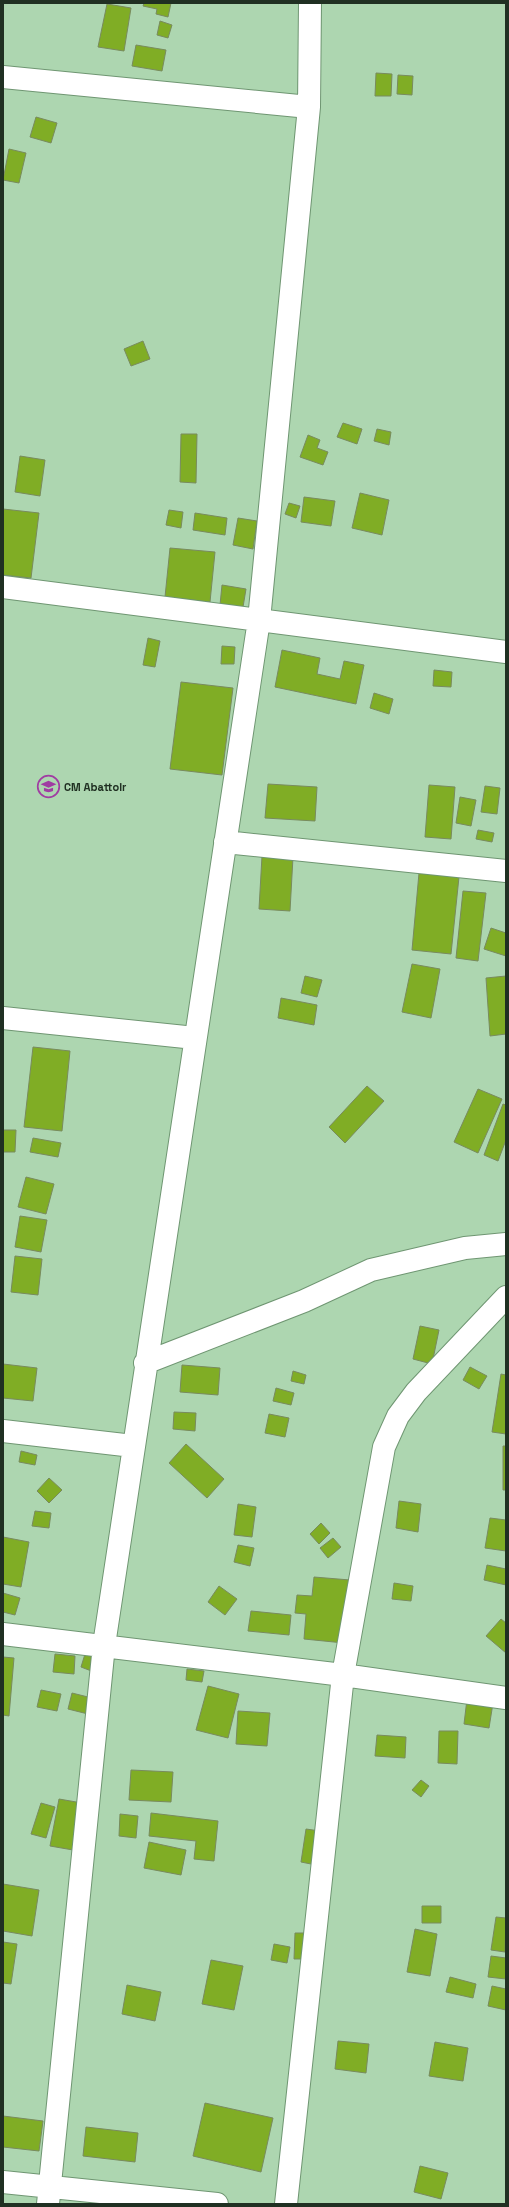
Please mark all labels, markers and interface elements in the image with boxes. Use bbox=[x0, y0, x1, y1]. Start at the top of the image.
school or university icon: CM Abattoir bbox=[35, 774, 61, 800]
place label: CM Abattoir bbox=[64, 780, 127, 794]

